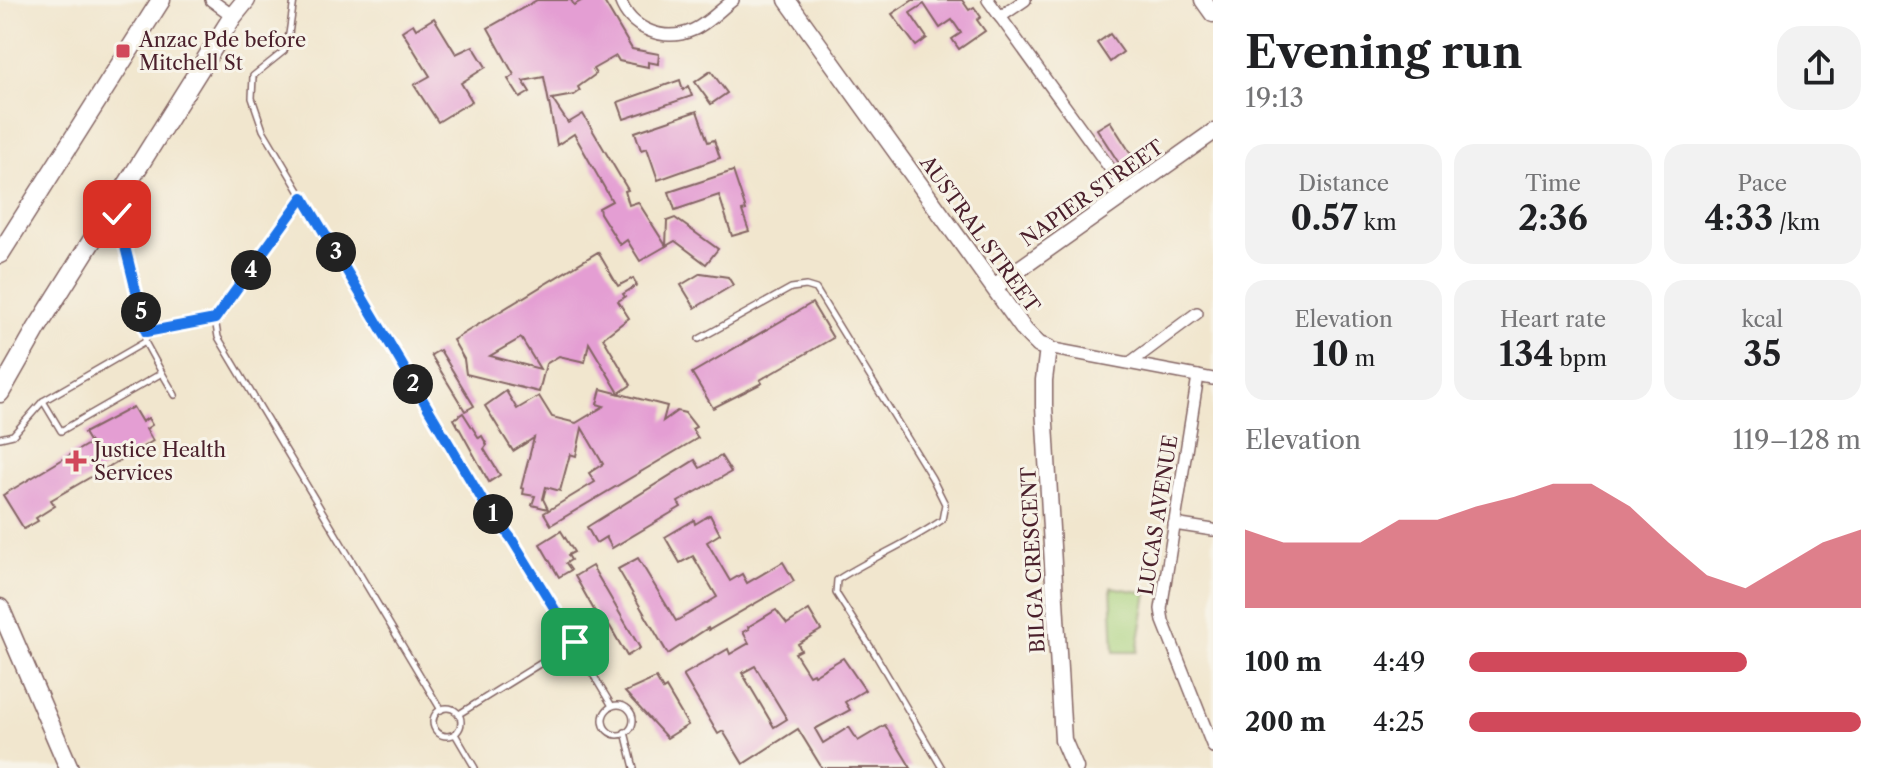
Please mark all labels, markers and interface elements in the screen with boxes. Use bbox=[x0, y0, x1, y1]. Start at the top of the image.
text: Evening run bbox=[1245, 25, 1522, 79]
button: share bbox=[1777, 26, 1861, 110]
place label: Anzac Pde before Mitchell St bbox=[138, 28, 306, 75]
marker: Anzac Pde before Mitchell St bbox=[114, 42, 132, 60]
text: 19:13 bbox=[1245, 82, 1304, 114]
street label: NAPIER STREET bbox=[1016, 135, 1168, 251]
street label: AUSTRAL STREET bbox=[915, 150, 1045, 317]
text: Distance bbox=[1298, 170, 1389, 197]
text: Time bbox=[1525, 170, 1581, 197]
text: Pace bbox=[1737, 170, 1787, 197]
pin bbox=[83, 180, 151, 248]
icon: check bbox=[95, 192, 139, 236]
text: 0.57 bbox=[1291, 197, 1358, 239]
text: 2:36 bbox=[1518, 197, 1588, 239]
text: 4:33 bbox=[1704, 197, 1773, 239]
text: km bbox=[1358, 209, 1397, 236]
text: /km bbox=[1773, 209, 1820, 236]
pin: 3 bbox=[316, 232, 356, 272]
text: 3 bbox=[330, 238, 342, 265]
pin: 4 bbox=[231, 250, 271, 290]
text: 4 bbox=[244, 256, 258, 283]
pin: 5 bbox=[121, 292, 161, 332]
text: 5 bbox=[135, 298, 147, 325]
text: Elevation bbox=[1295, 306, 1393, 333]
text: Heart rate bbox=[1500, 306, 1606, 333]
text: kcal bbox=[1742, 306, 1783, 333]
text: 10 bbox=[1312, 333, 1349, 375]
text: 134 bbox=[1499, 333, 1554, 375]
text: 35 bbox=[1743, 333, 1781, 375]
text: m bbox=[1349, 345, 1375, 372]
text: bpm bbox=[1554, 345, 1607, 372]
pin: 2 bbox=[393, 364, 433, 404]
text: 2 bbox=[407, 370, 420, 397]
text: Elevation bbox=[1245, 424, 1361, 456]
text: 119–128 m bbox=[1732, 424, 1861, 456]
street label: LUCAS AVENUE bbox=[1133, 433, 1183, 597]
place label: Justice Health Services bbox=[91, 438, 226, 485]
marker: Justice Health Services bbox=[65, 450, 87, 472]
street label: BILGA CRESCENT bbox=[1016, 466, 1050, 654]
pin: 1 bbox=[473, 494, 513, 534]
text: 1 bbox=[488, 500, 498, 527]
pin bbox=[541, 608, 609, 676]
icon: arrive bbox=[553, 620, 597, 664]
text: 100 m bbox=[1245, 646, 1322, 678]
text: 4:49 bbox=[1373, 646, 1426, 678]
text: 200 m bbox=[1245, 706, 1326, 738]
text: 4:25 bbox=[1373, 706, 1424, 738]

